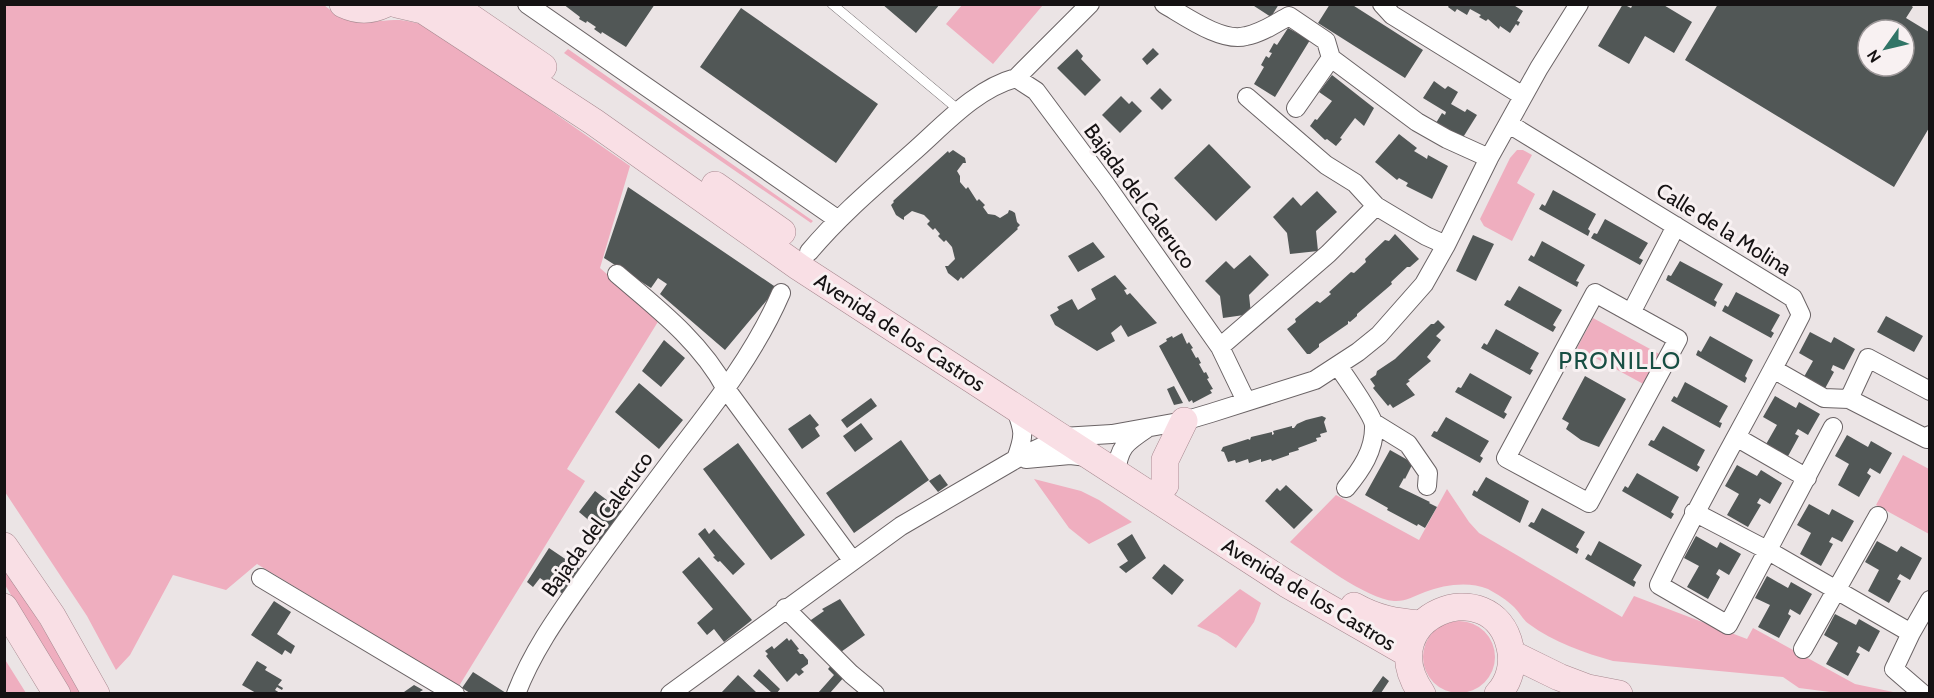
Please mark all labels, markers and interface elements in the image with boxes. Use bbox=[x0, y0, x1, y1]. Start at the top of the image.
north arrow bbox=[1856, 18, 1916, 78]
text: N bbox=[1863, 46, 1885, 66]
street label: Bajada del Caleruco bbox=[1078, 119, 1201, 274]
street label: Calle de la Molina bbox=[1652, 177, 1796, 281]
street label: Avenida de los Castros bbox=[810, 268, 990, 397]
district label: PRONILLO bbox=[1558, 346, 1682, 375]
street label: Bajada del Caleruco bbox=[536, 447, 659, 602]
street label: Avenida de los Castros bbox=[1218, 532, 1401, 656]

